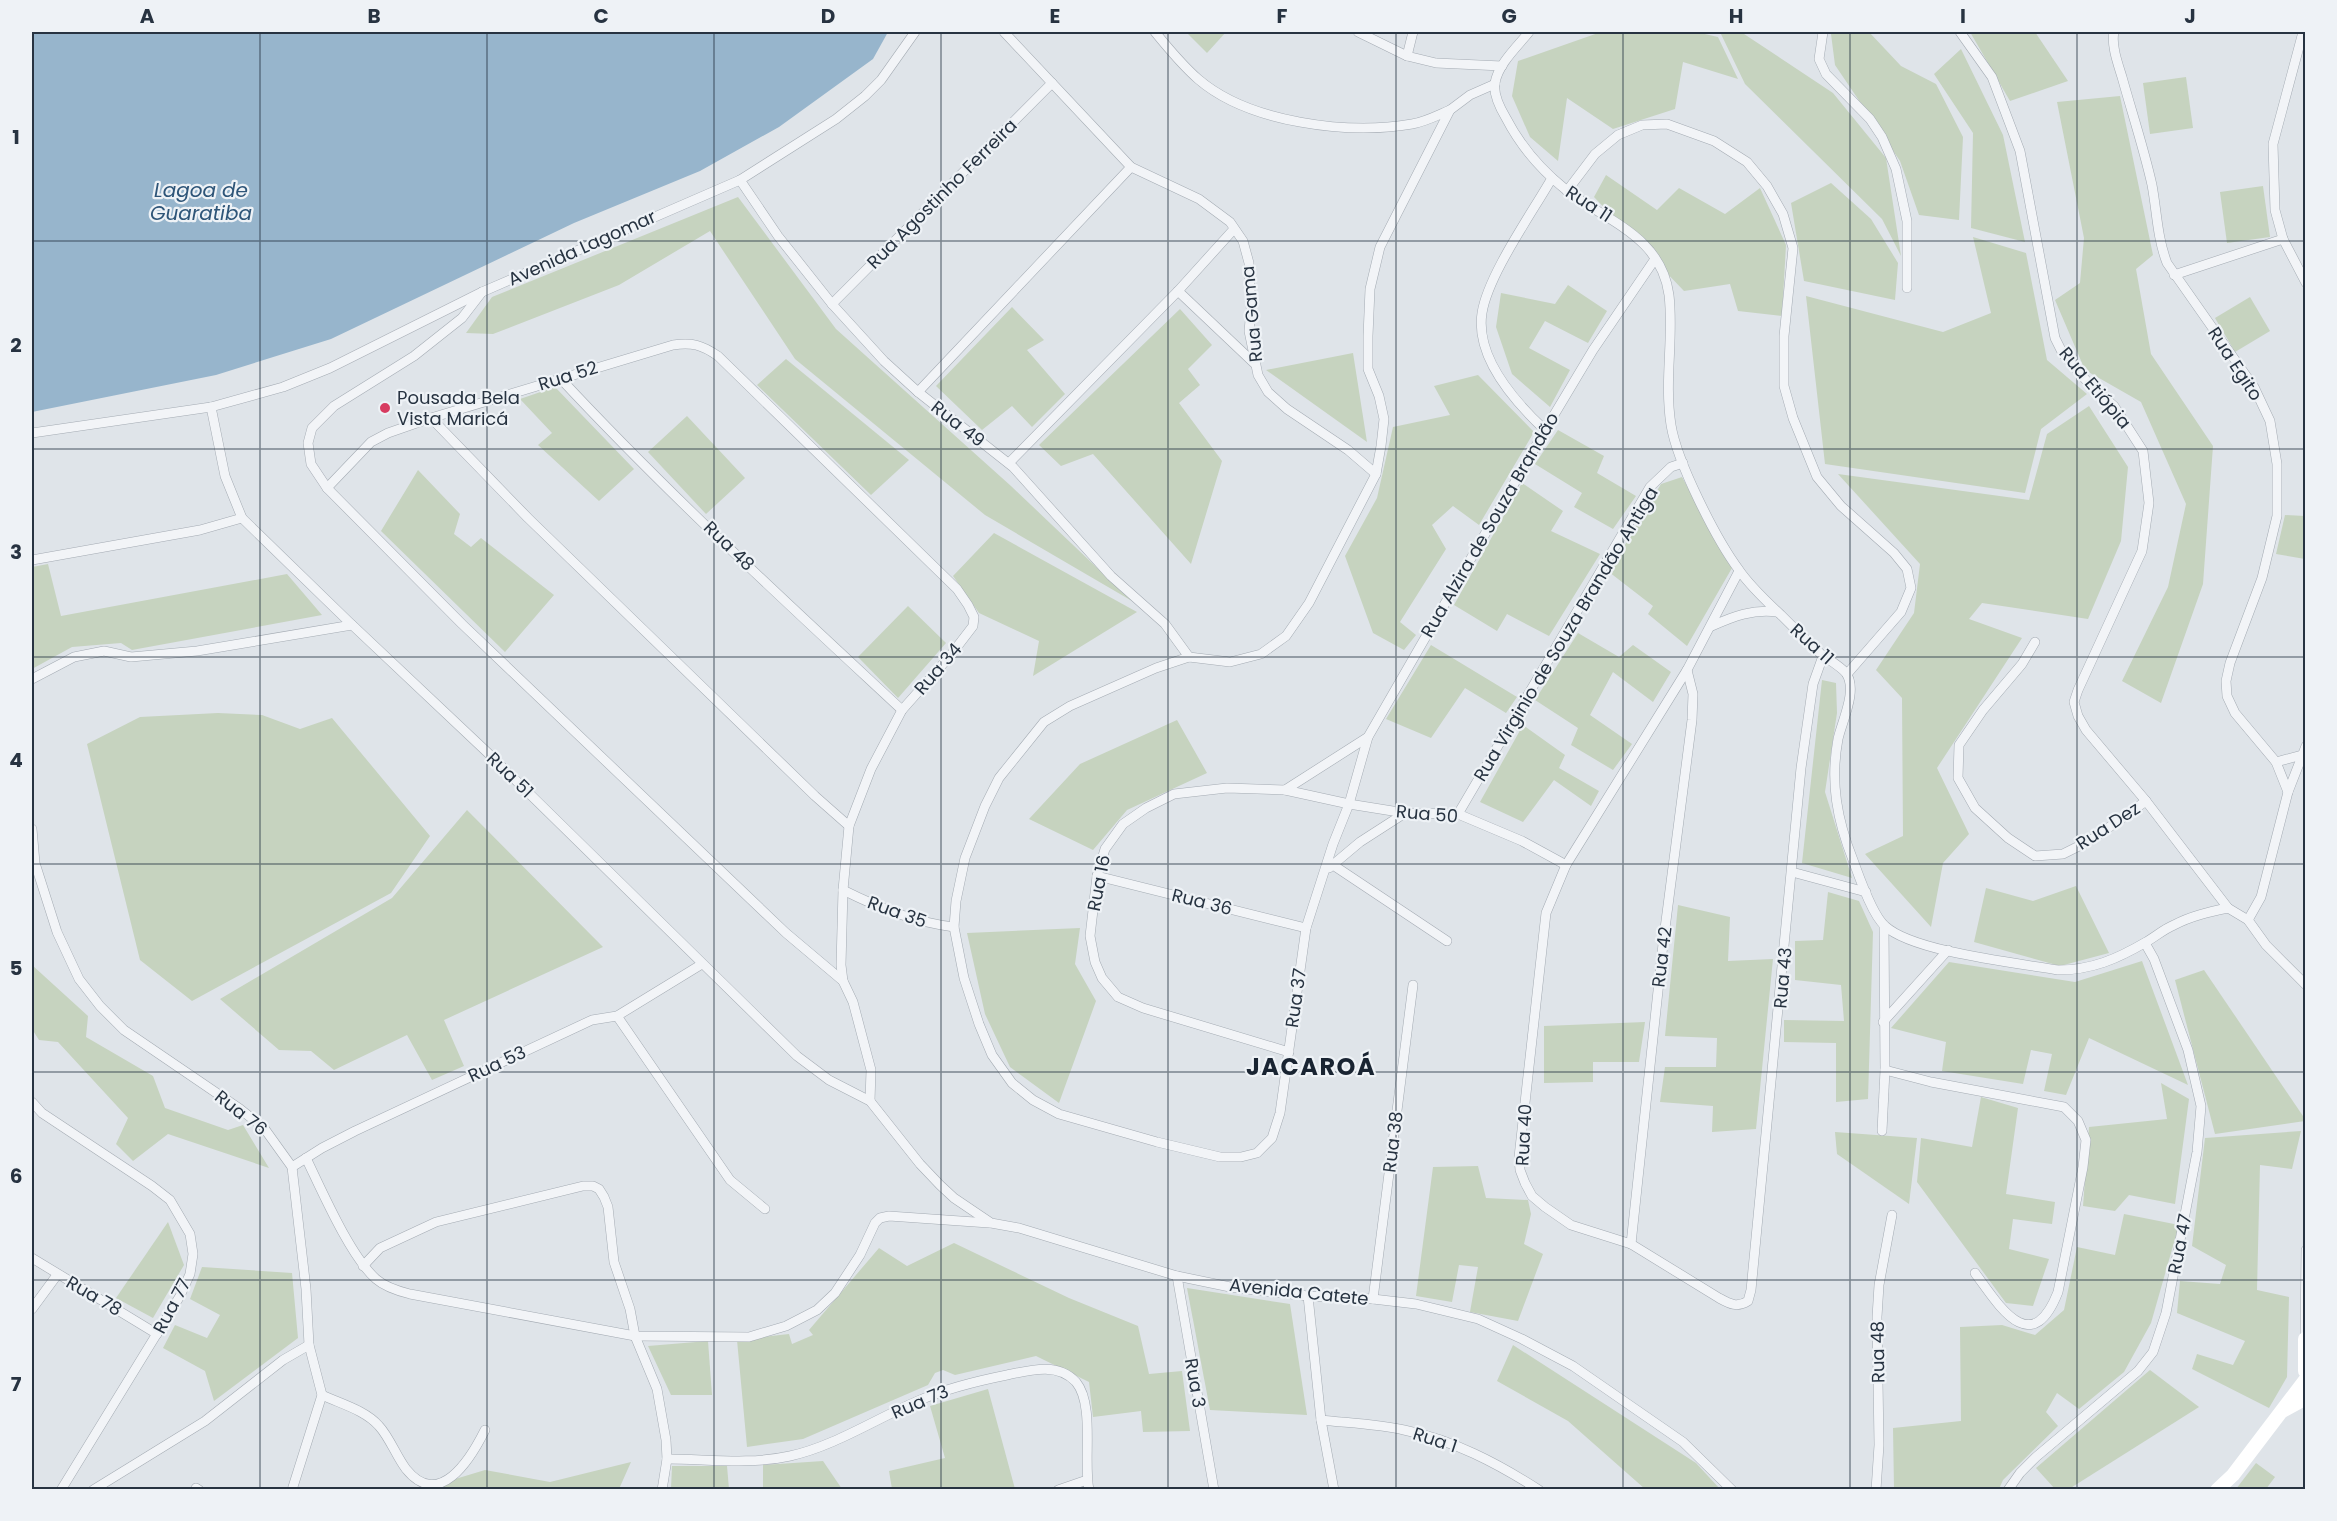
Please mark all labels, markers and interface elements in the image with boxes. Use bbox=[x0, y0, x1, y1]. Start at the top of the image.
text: A bbox=[140, 2, 155, 30]
text: B bbox=[367, 2, 381, 30]
text: C bbox=[593, 2, 609, 30]
text: D bbox=[821, 2, 835, 30]
text: E bbox=[1050, 2, 1060, 30]
text: F bbox=[1277, 2, 1288, 30]
text: G bbox=[1501, 2, 1517, 30]
text: H bbox=[1729, 2, 1743, 30]
text: I bbox=[1960, 2, 1966, 30]
text: J bbox=[2184, 2, 2196, 30]
street label: Rua Agostinho Ferreira bbox=[861, 113, 1022, 274]
text: 1 bbox=[12, 123, 20, 151]
water label: Lagoa de Guaratiba bbox=[150, 176, 252, 227]
street label: Rua 11 bbox=[1561, 179, 1617, 228]
street label: Avenida Lagomar bbox=[504, 204, 660, 291]
street label: Rua Gama bbox=[1235, 265, 1268, 363]
street label: Rua Egito bbox=[2202, 322, 2269, 405]
text: 2 bbox=[10, 331, 22, 359]
street label: Rua Etiópia bbox=[2054, 341, 2137, 434]
street label: Rua 52 bbox=[535, 355, 601, 396]
place label: Pousada Bela Vista Maricá bbox=[397, 385, 520, 431]
street label: Rua 49 bbox=[926, 395, 990, 453]
marker: Pousada Bela Vista Maricá bbox=[378, 401, 392, 415]
street label: Rua Alzira de Souza Brandão bbox=[1415, 407, 1565, 642]
street label: Rua Virginio de Souza Brandão Antiga bbox=[1467, 482, 1664, 786]
street label: Rua 48 bbox=[698, 515, 760, 576]
text: 3 bbox=[10, 538, 22, 566]
street label: Rua 11 bbox=[1785, 617, 1840, 670]
street label: Rua 34 bbox=[908, 637, 967, 700]
text: 4 bbox=[9, 746, 23, 774]
street label: Rua 51 bbox=[481, 746, 539, 803]
street label: Rua Dez bbox=[2071, 796, 2145, 856]
street label: Rua 50 bbox=[1395, 798, 1459, 829]
street label: Rua 16 bbox=[1081, 853, 1116, 913]
street label: Rua 36 bbox=[1169, 882, 1235, 921]
street label: Rua 35 bbox=[864, 889, 930, 934]
street label: Rua 42 bbox=[1645, 925, 1678, 989]
street label: Rua 43 bbox=[1767, 946, 1798, 1010]
text: 5 bbox=[10, 954, 23, 982]
street label: Rua 37 bbox=[1279, 966, 1312, 1029]
street label: Rua 53 bbox=[464, 1039, 530, 1088]
district label: JACAROÁ bbox=[1246, 1050, 1376, 1083]
street label: Rua 76 bbox=[210, 1084, 273, 1141]
street label: Rua 40 bbox=[1509, 1103, 1538, 1167]
street label: Rua 38 bbox=[1376, 1110, 1409, 1174]
text: 6 bbox=[10, 1162, 22, 1190]
street label: Rua 47 bbox=[2161, 1212, 2198, 1276]
street label: Rua 78 bbox=[62, 1270, 127, 1322]
street label: Avenida Catete bbox=[1228, 1272, 1370, 1311]
street label: Rua 77 bbox=[147, 1274, 197, 1338]
street label: Rua 48 bbox=[1864, 1321, 1891, 1383]
street label: Rua 3 bbox=[1179, 1356, 1212, 1410]
text: 7 bbox=[11, 1370, 22, 1398]
street label: Rua 73 bbox=[887, 1378, 952, 1425]
street label: Rua 1 bbox=[1410, 1421, 1461, 1458]

